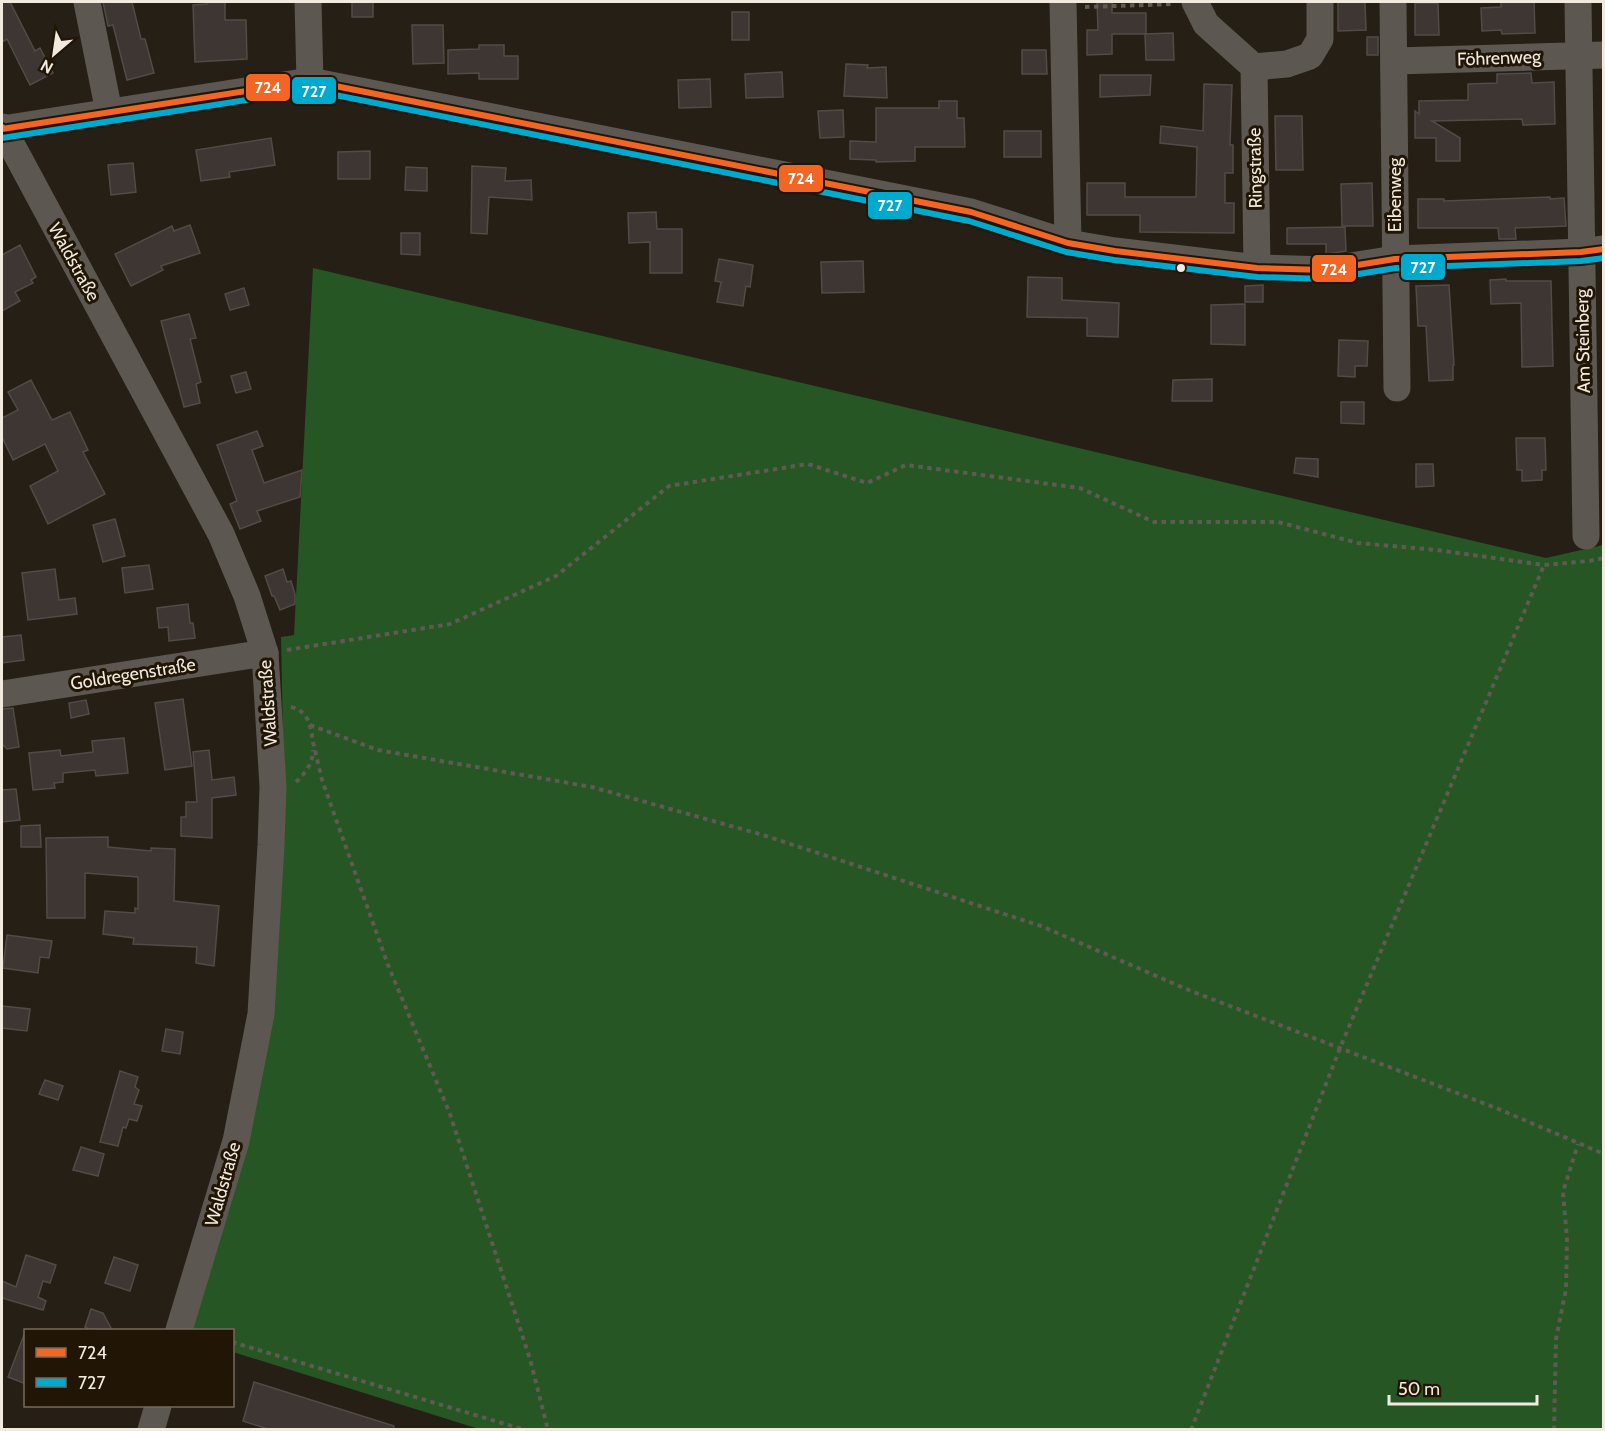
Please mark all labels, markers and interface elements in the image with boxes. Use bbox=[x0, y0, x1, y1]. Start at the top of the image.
north arrow bbox=[24, 24, 84, 84]
street label: Föhrenweg bbox=[1457, 46, 1542, 70]
text: N bbox=[37, 56, 57, 78]
line badge: 724 bbox=[245, 73, 291, 102]
line badge: 727 bbox=[291, 76, 337, 105]
text: 724 bbox=[255, 78, 281, 97]
text: 727 bbox=[302, 82, 327, 101]
street label: Ringstraße bbox=[1243, 127, 1267, 209]
street label: Eibenweg bbox=[1384, 157, 1406, 232]
line badge: 724 bbox=[778, 164, 824, 193]
text: 724 bbox=[788, 169, 814, 188]
line badge: 727 bbox=[867, 191, 913, 220]
text: 727 bbox=[878, 196, 903, 215]
street label: Waldstraße bbox=[43, 219, 105, 305]
line badge: 727 bbox=[1400, 253, 1446, 281]
line badge: 724 bbox=[1311, 254, 1357, 283]
text: 727 bbox=[1411, 258, 1436, 277]
text: 724 bbox=[1321, 260, 1347, 279]
unlabelled marker bbox=[1175, 262, 1187, 274]
street label: Am Steinberg bbox=[1571, 288, 1595, 393]
street label: Goldregenstraße bbox=[69, 653, 197, 695]
street label: Waldstraße bbox=[254, 659, 282, 747]
street label: Waldstraße bbox=[201, 1139, 245, 1229]
legend bbox=[24, 1329, 234, 1407]
text: 724 bbox=[78, 1342, 107, 1364]
scale bar bbox=[1389, 1368, 1538, 1406]
text: 727 bbox=[78, 1372, 106, 1394]
text: 50 m bbox=[1398, 1378, 1440, 1400]

